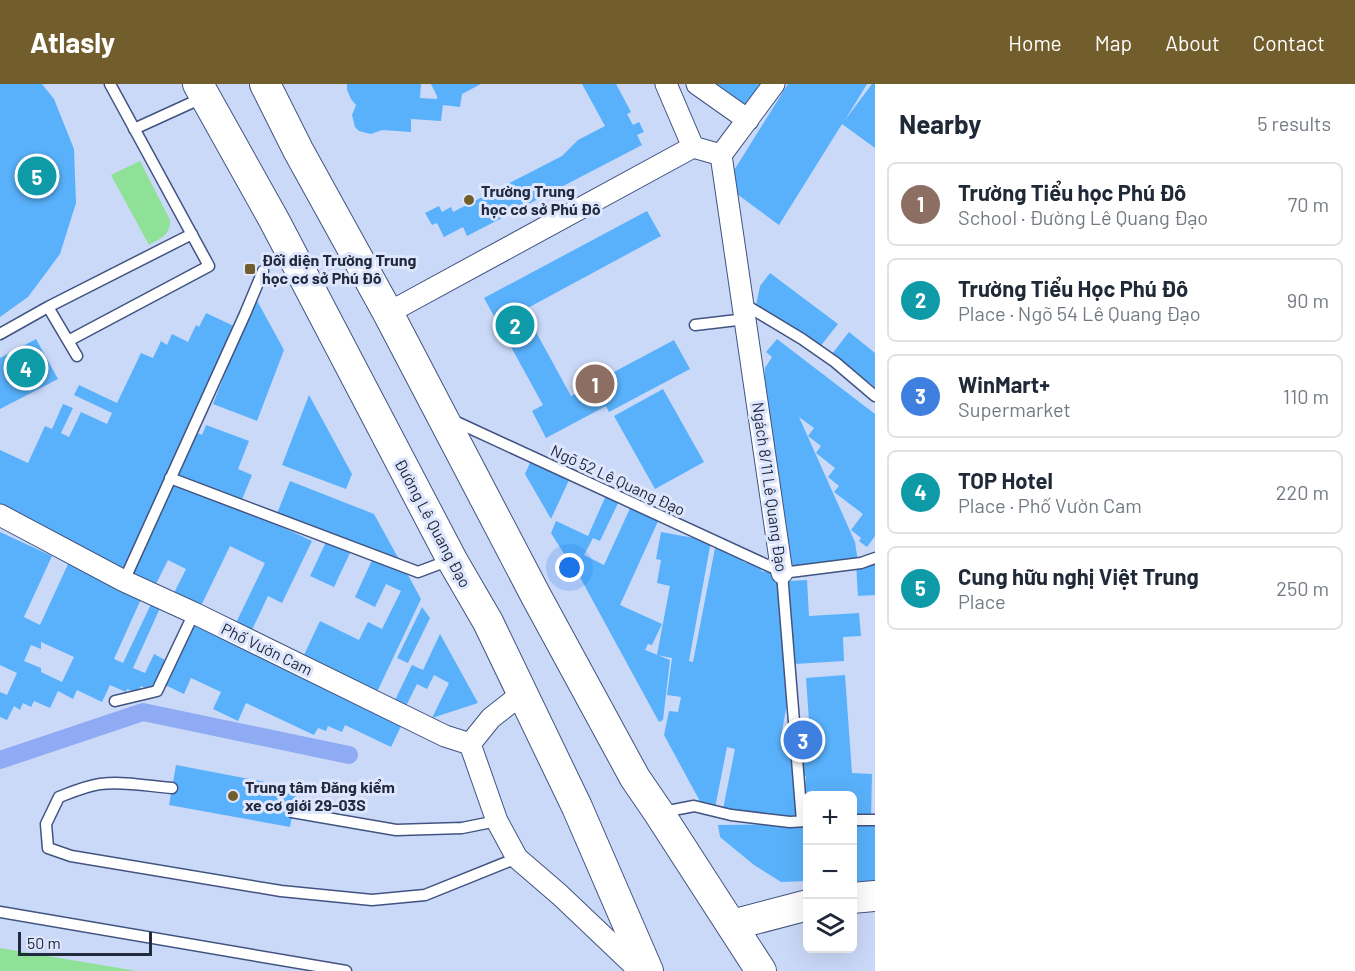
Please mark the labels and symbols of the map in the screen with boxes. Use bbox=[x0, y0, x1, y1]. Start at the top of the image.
pin: 5 bbox=[18, 154, 57, 199]
place label: Trường Trung học cơ sở Phú Đô bbox=[481, 181, 601, 218]
marker: Trường Trung học cơ sở Phú Đô bbox=[462, 193, 476, 207]
place label: Đối diện Trường Trung học cơ sở Phú Đô bbox=[262, 250, 417, 287]
marker: Đối diện Trường Trung học cơ sở Phú Đô bbox=[243, 262, 257, 276]
pin: 2 bbox=[496, 302, 534, 348]
pin: 4 bbox=[6, 346, 46, 390]
pin: 1 bbox=[576, 362, 614, 406]
street label: Ngách 8/11 Lê Quang Đạo bbox=[749, 401, 792, 573]
street label: Ngõ 52 Lê Quang Đạo bbox=[548, 440, 688, 519]
street label: Đường Lê Quang Đạo bbox=[391, 455, 475, 590]
your location bbox=[555, 553, 584, 582]
street label: Phố Vườn Cam bbox=[219, 618, 316, 679]
pin: 3 bbox=[784, 718, 822, 762]
place label: Trung tâm Đăng kiểm xe cơ giới 29-03S bbox=[245, 777, 395, 814]
marker: Trung tâm Đăng kiểm xe cơ giới 29-03S bbox=[226, 789, 240, 803]
scale bar bbox=[18, 929, 152, 956]

